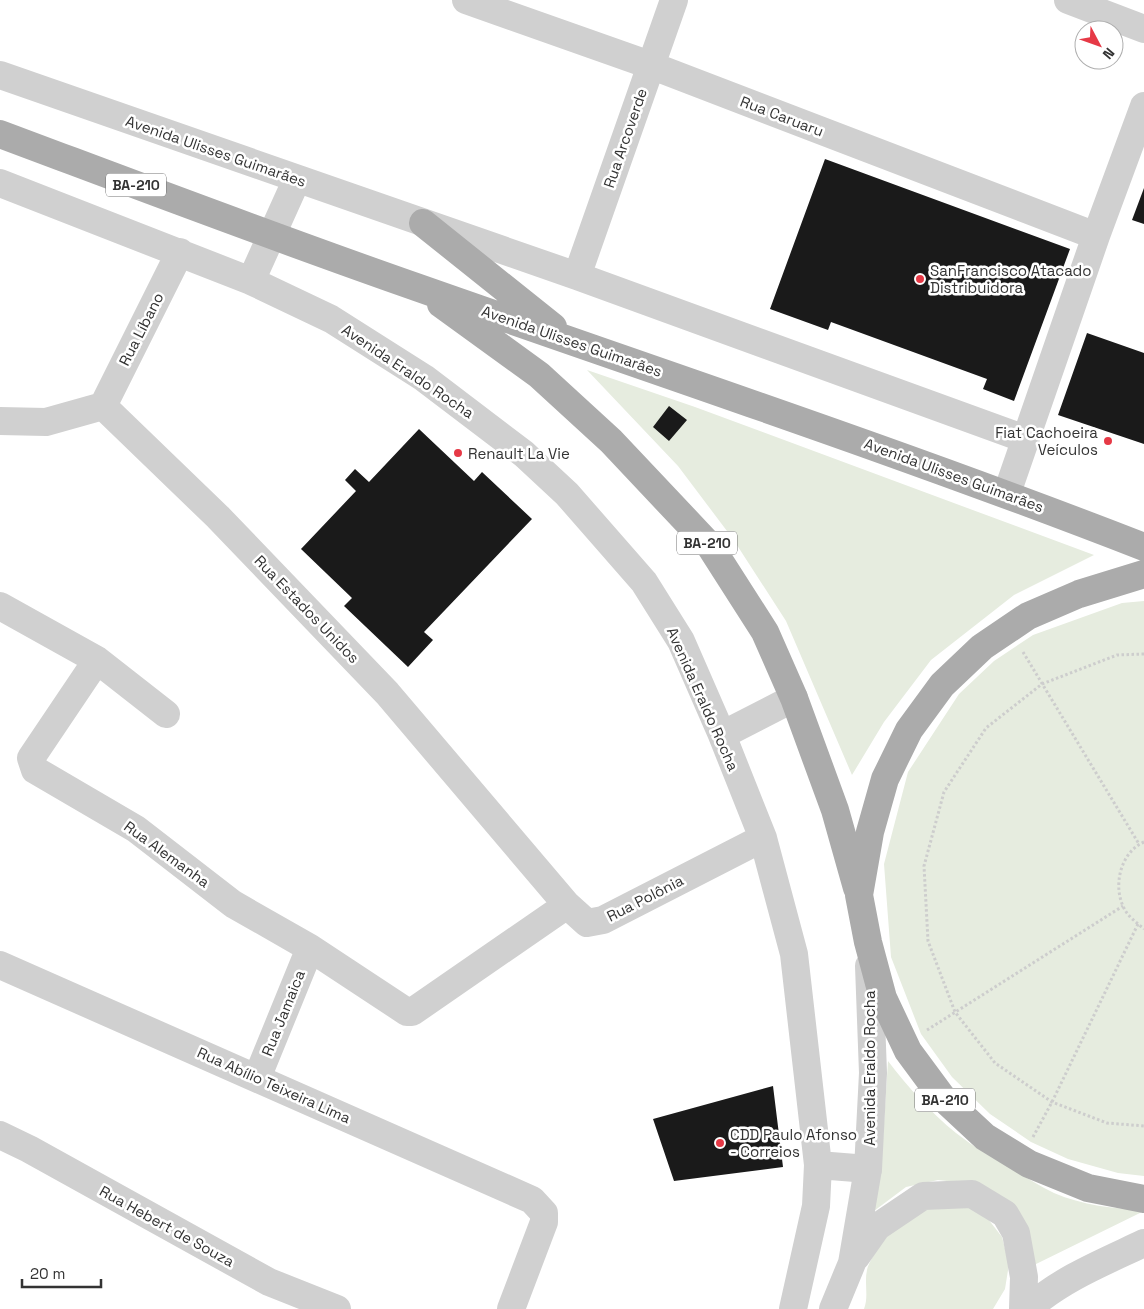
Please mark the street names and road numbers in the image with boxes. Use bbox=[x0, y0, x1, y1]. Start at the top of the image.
street label: Rua Arcoverde bbox=[599, 85, 651, 190]
street label: Rua Caruaru bbox=[738, 91, 826, 141]
street label: Avenida Ulisses Guimarães bbox=[123, 111, 309, 191]
road number: BA-210 bbox=[106, 174, 166, 196]
street label: Rua Líbano bbox=[114, 289, 168, 369]
street label: Avenida Ulisses Guimarães bbox=[479, 301, 665, 381]
street label: Avenida Eraldo Rocha bbox=[338, 320, 478, 423]
street label: Avenida Ulisses Guimarães bbox=[862, 434, 1046, 516]
road number: BA-210 bbox=[677, 532, 737, 554]
street label: Rua Estados Unidos bbox=[251, 551, 364, 667]
street label: Avenida Eraldo Rocha bbox=[663, 624, 743, 774]
street label: Rua Alemanha bbox=[120, 816, 214, 892]
street label: Rua Polônia bbox=[603, 870, 687, 925]
street label: Rua Jamaica bbox=[257, 967, 309, 1059]
street label: Avenida Eraldo Rocha bbox=[860, 990, 879, 1146]
street label: Rua Abílio Teixeira Lima bbox=[194, 1043, 354, 1128]
road number: BA-210 bbox=[915, 1088, 975, 1112]
street label: Rua Hebert de Souza bbox=[96, 1181, 238, 1271]

